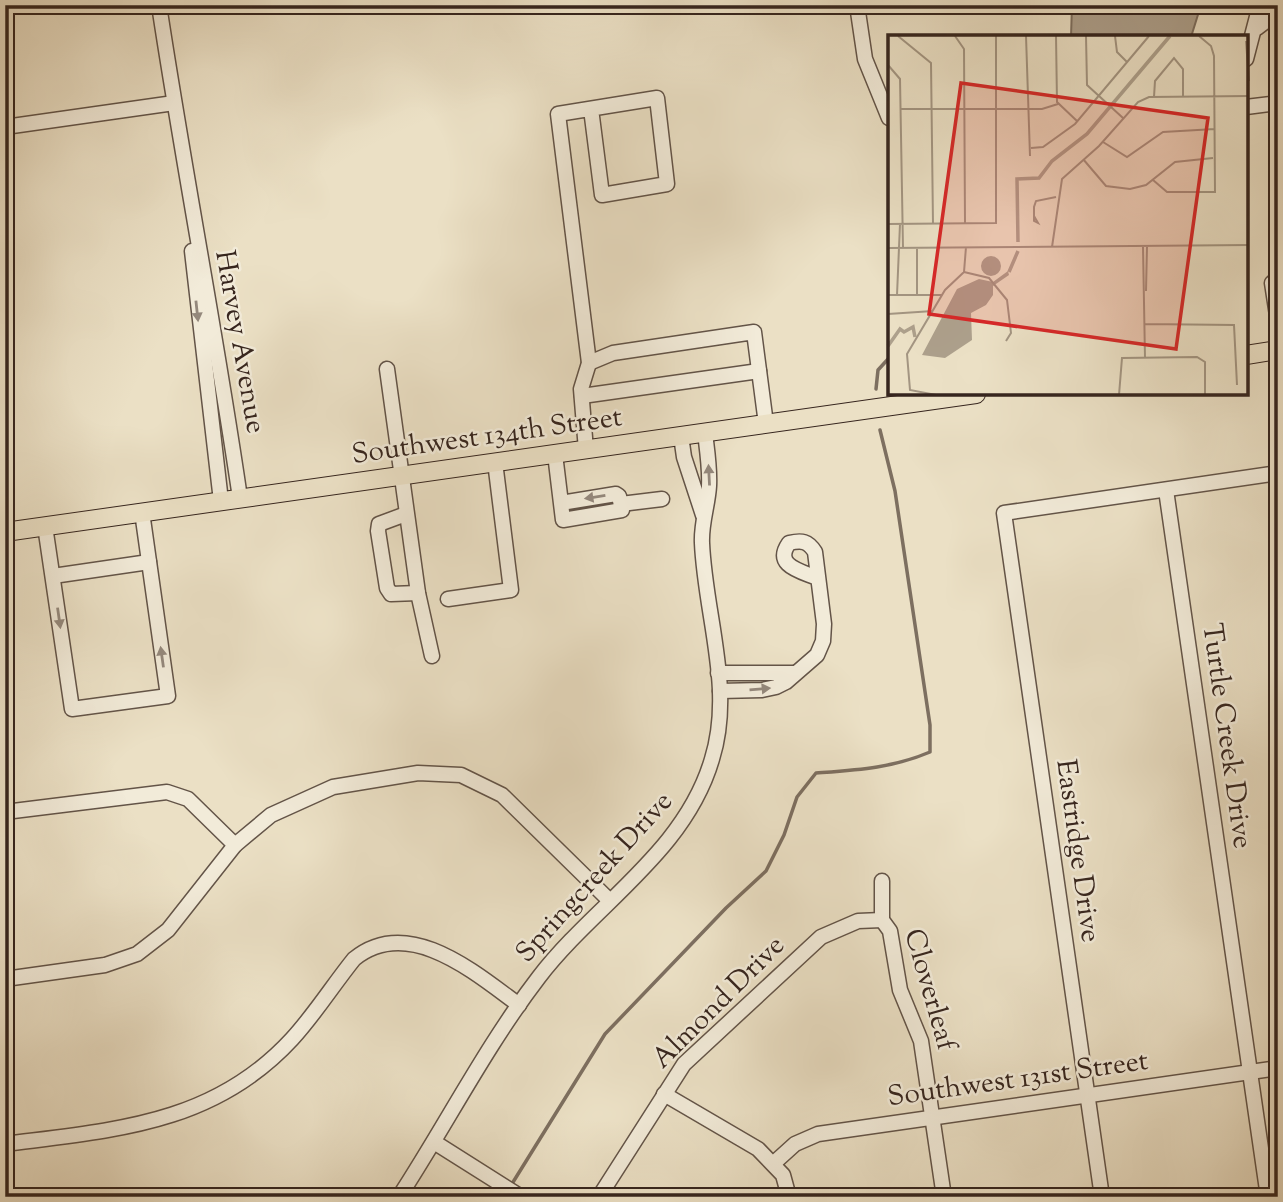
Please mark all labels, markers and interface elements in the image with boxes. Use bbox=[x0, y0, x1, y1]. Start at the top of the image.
inset map bbox=[888, 35, 1248, 396]
street label: Harvey Avenue bbox=[203, 247, 275, 437]
one-way arrow bbox=[191, 300, 202, 322]
street label: Southwest 134th Street bbox=[349, 398, 625, 476]
one-way arrow bbox=[703, 463, 714, 485]
one-way arrow bbox=[584, 492, 606, 503]
one-way arrow bbox=[53, 607, 64, 629]
street label: Turtle Creek Drive bbox=[1190, 621, 1262, 851]
one-way arrow bbox=[156, 646, 167, 668]
one-way arrow bbox=[749, 683, 771, 694]
street label: Eastridge Drive bbox=[1044, 757, 1110, 945]
street label: Springcreek Drive bbox=[507, 784, 683, 972]
street label: Cloverleaf bbox=[893, 924, 966, 1057]
street label: Almond Drive bbox=[643, 927, 795, 1079]
street label: Southwest 131st Street bbox=[885, 1042, 1151, 1118]

